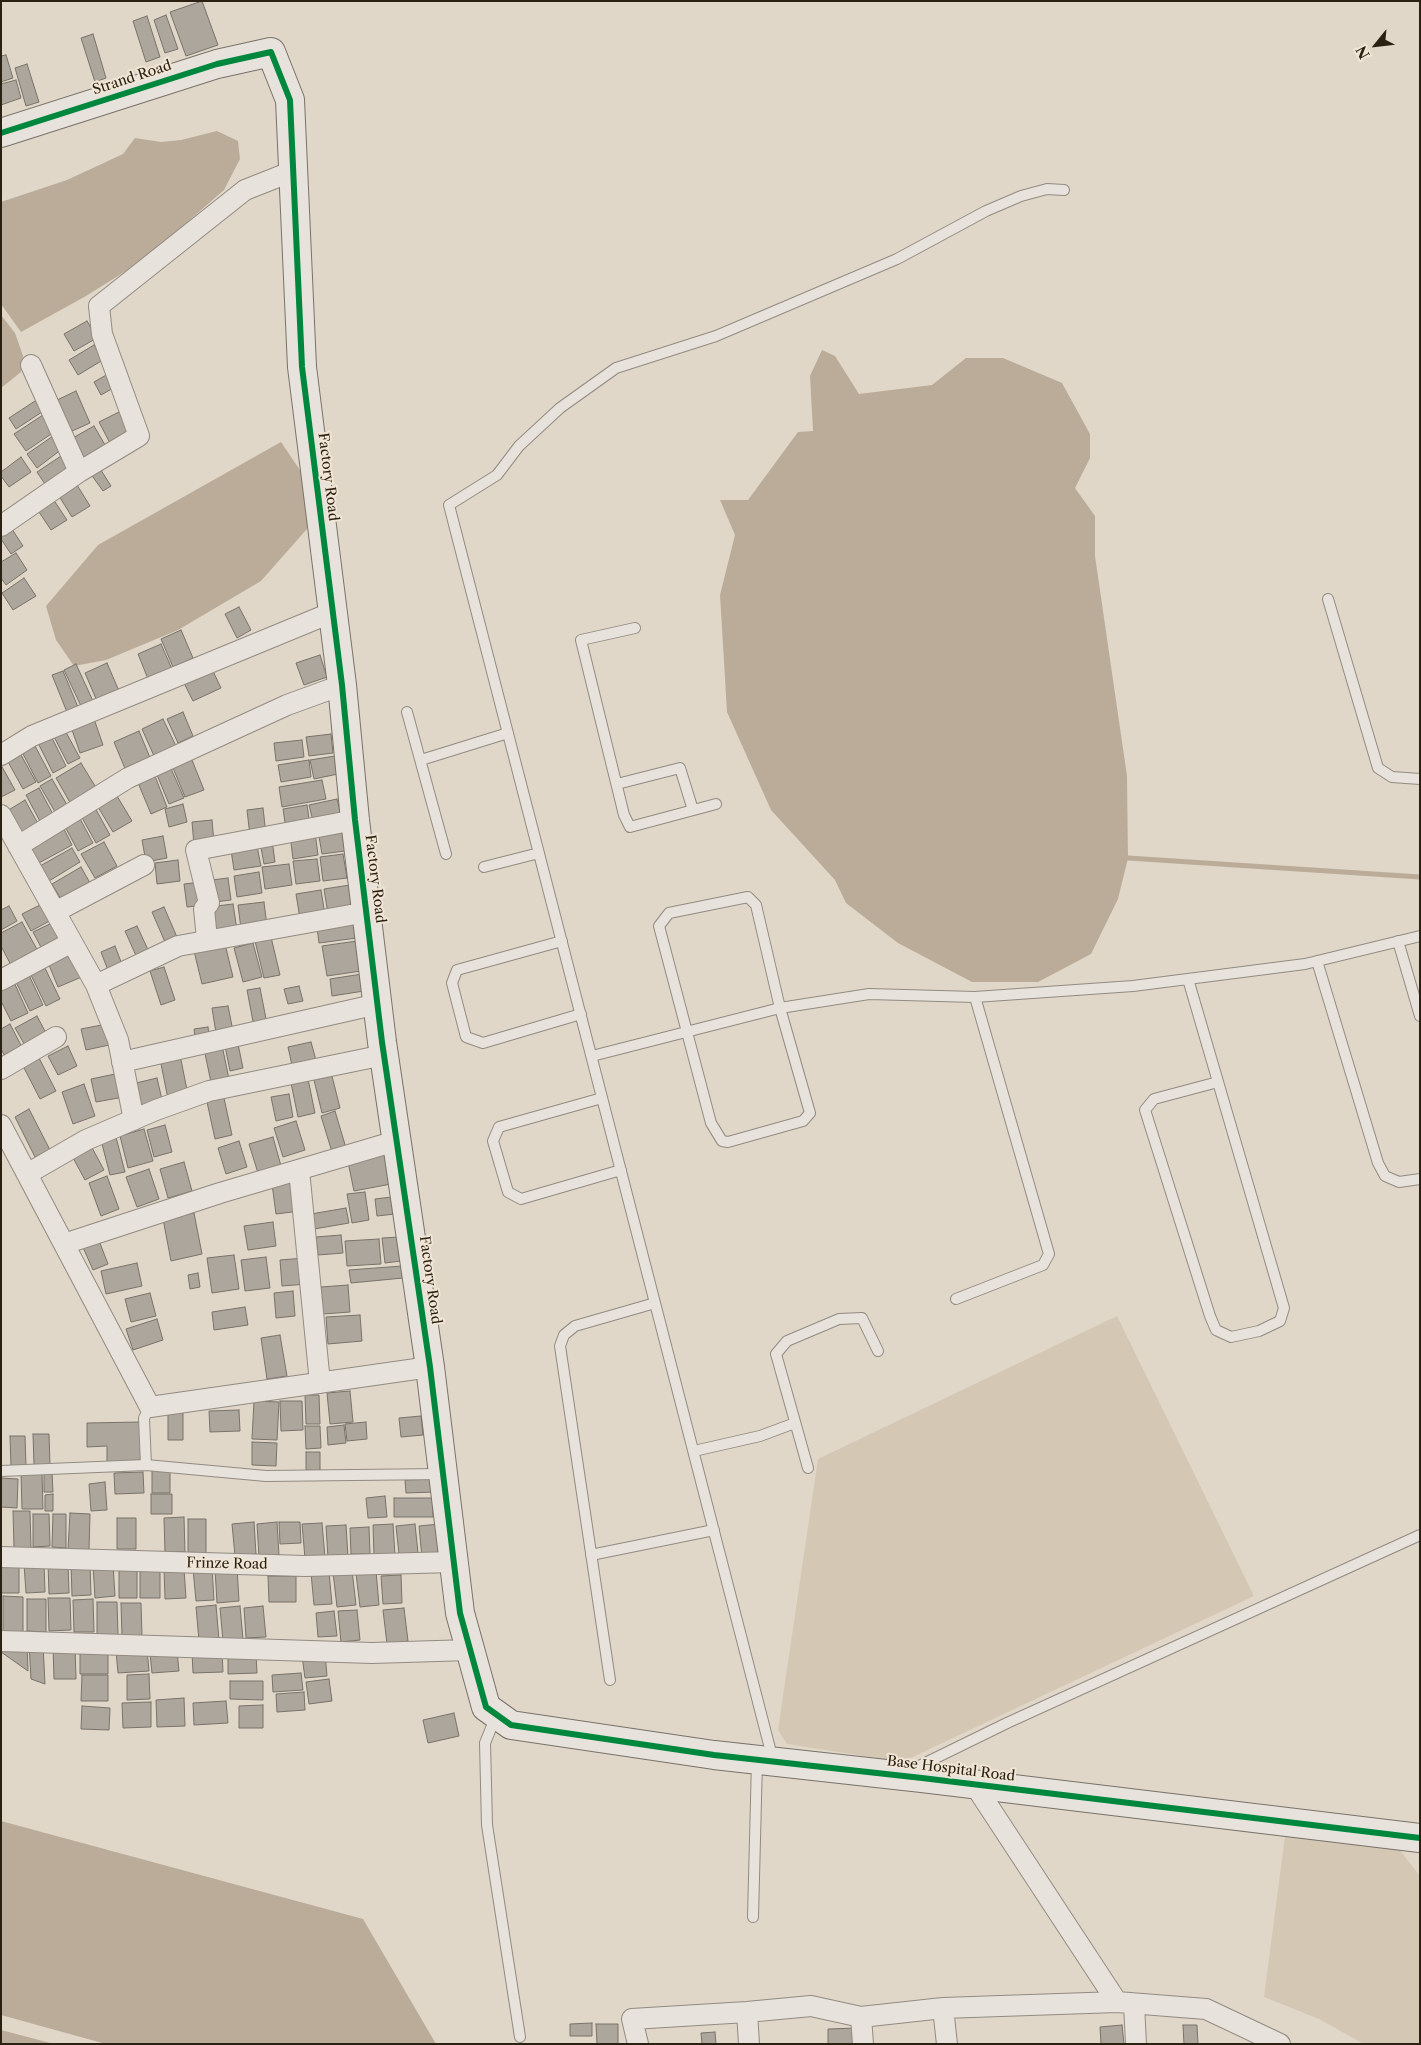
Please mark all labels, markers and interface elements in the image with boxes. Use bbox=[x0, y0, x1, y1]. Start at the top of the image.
north arrow bbox=[1351, 20, 1401, 70]
text: N bbox=[1352, 43, 1374, 62]
street label: Strand Road bbox=[90, 57, 174, 99]
street label: Factory Road bbox=[314, 432, 342, 522]
street label: Factory Road bbox=[361, 834, 389, 924]
street label: Factory Road bbox=[415, 1235, 445, 1325]
street label: Frinze Road bbox=[186, 1555, 268, 1573]
street label: Base Hospital Road bbox=[886, 1753, 1016, 1785]

